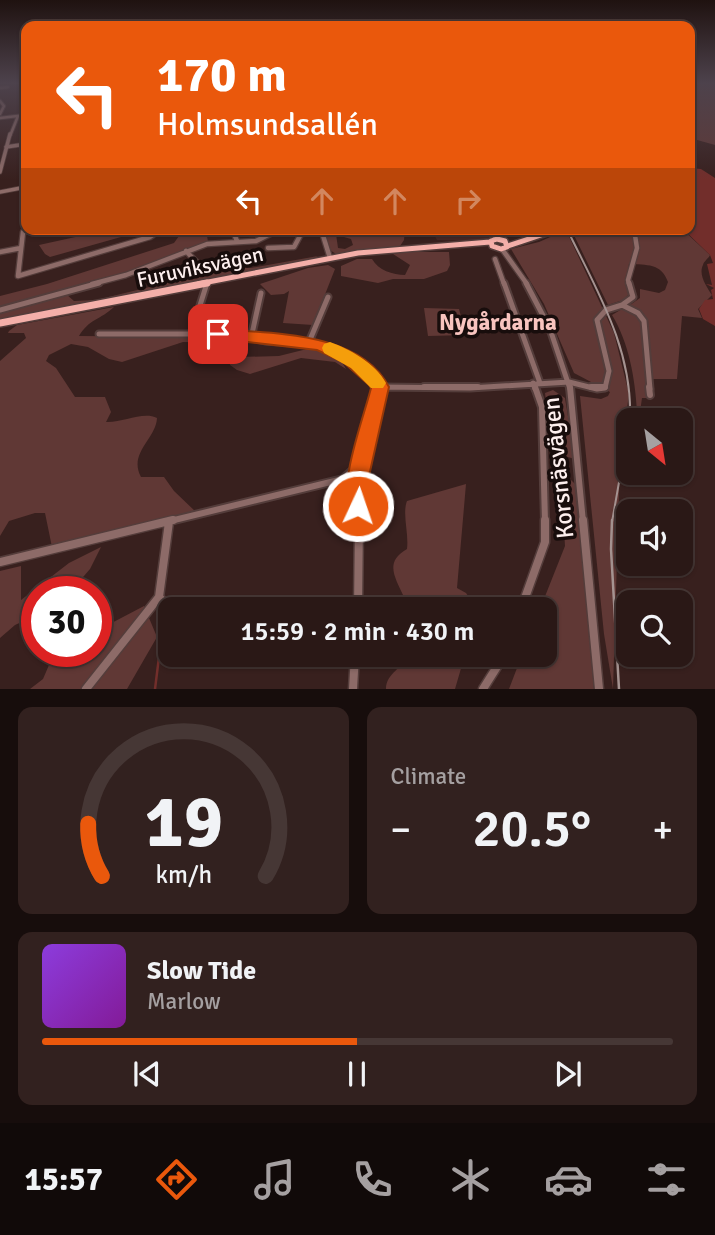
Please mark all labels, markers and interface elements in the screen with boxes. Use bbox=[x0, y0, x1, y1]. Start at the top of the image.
text: 170 m bbox=[157, 45, 287, 105]
icon: left bbox=[42, 49, 133, 140]
text: Holmsundsallén bbox=[157, 105, 378, 144]
icon: left bbox=[230, 182, 268, 220]
icon: ahead bbox=[303, 182, 341, 220]
icon: ahead bbox=[376, 182, 414, 220]
icon: right bbox=[449, 182, 487, 220]
street label: Furuviksvägen bbox=[134, 241, 266, 293]
pin bbox=[188, 304, 248, 364]
district label: Nygårdarna bbox=[439, 308, 557, 337]
icon: arrive bbox=[199, 315, 237, 353]
street label: Korsnäsvägen bbox=[536, 396, 580, 540]
north arrow bbox=[616, 408, 693, 485]
map controls bbox=[616, 408, 693, 667]
position arrow bbox=[321, 469, 395, 543]
button: sound bbox=[616, 499, 693, 576]
speed limit sign: 30 bbox=[21, 576, 112, 667]
button: search bbox=[616, 590, 693, 667]
text: 15:59 · 2 min · 430 m bbox=[241, 616, 474, 648]
text: Climate bbox=[391, 762, 466, 791]
text: 19 bbox=[144, 779, 223, 868]
text: 20.5° bbox=[472, 797, 591, 861]
text: − bbox=[391, 806, 411, 853]
text: + bbox=[652, 806, 673, 853]
text: km/h bbox=[155, 859, 212, 890]
text: Slow Tide bbox=[147, 955, 256, 987]
text: Marlow bbox=[147, 987, 221, 1016]
icon: previous bbox=[128, 1055, 166, 1093]
icon: pause bbox=[338, 1055, 376, 1093]
icon: next bbox=[549, 1055, 587, 1093]
icon: directions bbox=[152, 1155, 201, 1204]
icon: music bbox=[250, 1155, 299, 1204]
icon: phone bbox=[348, 1155, 397, 1204]
icon: climate bbox=[446, 1155, 495, 1204]
icon: car bbox=[544, 1155, 593, 1204]
icon: filters bbox=[642, 1155, 691, 1204]
text: 15:57 bbox=[24, 1160, 103, 1199]

